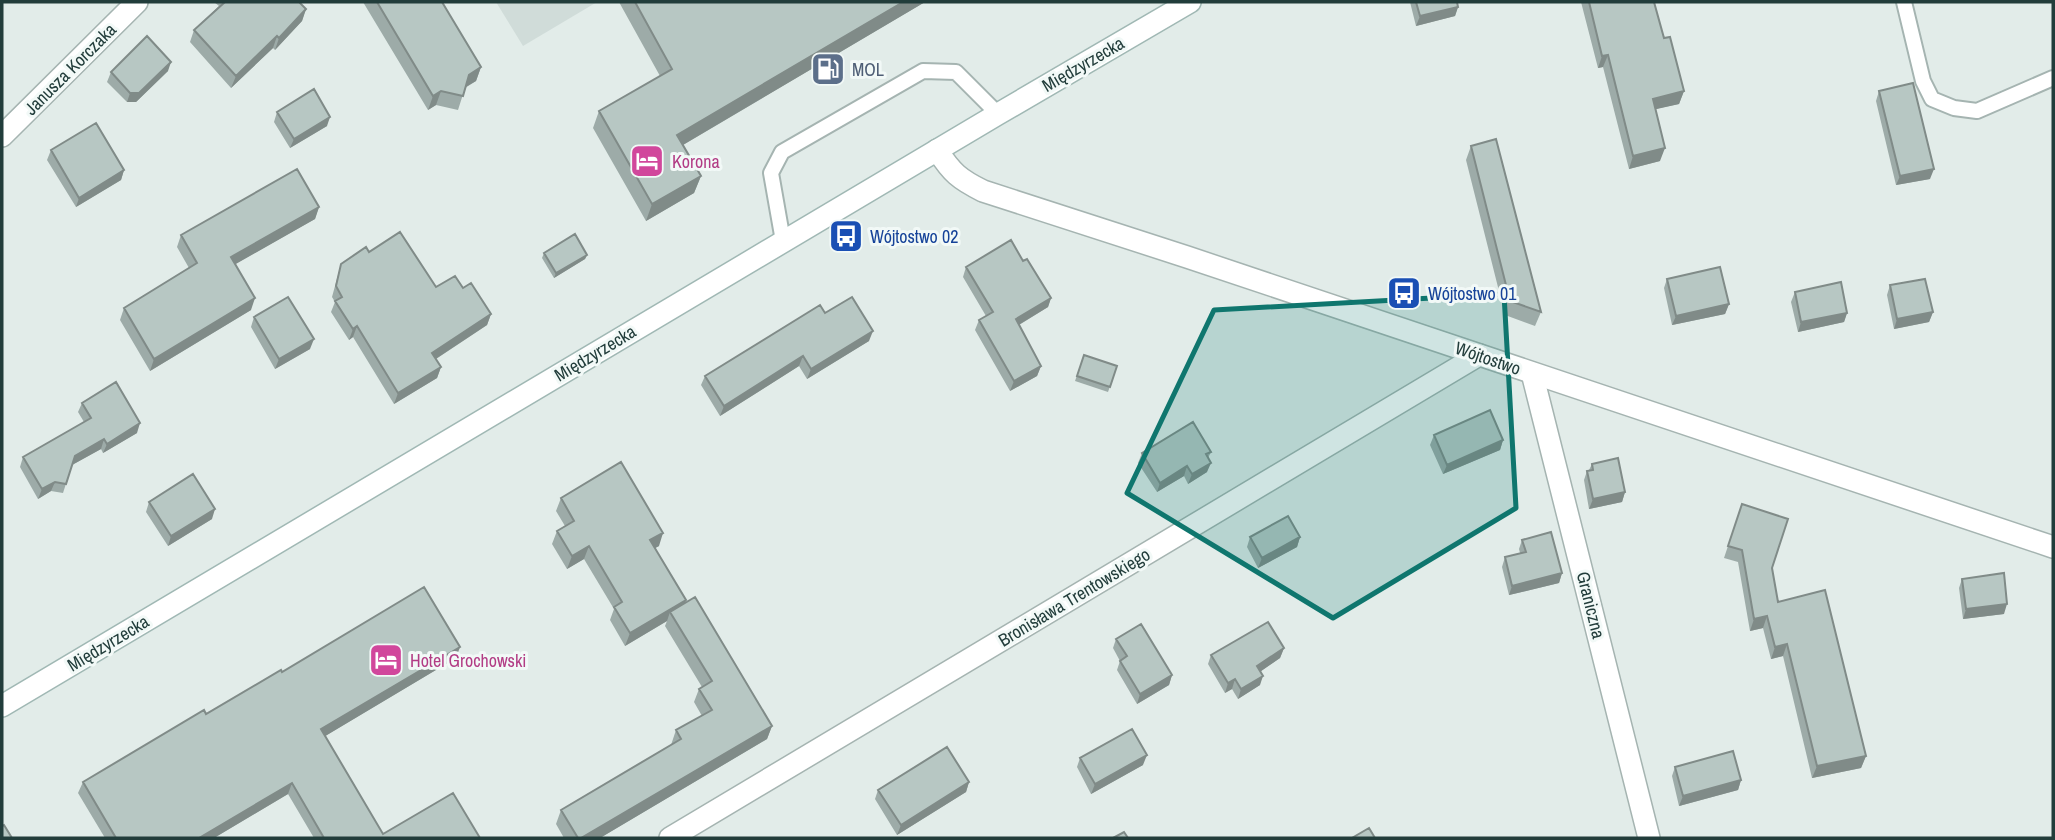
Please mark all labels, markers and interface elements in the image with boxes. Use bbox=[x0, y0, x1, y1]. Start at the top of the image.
street label: Janusza Korczaka bbox=[19, 18, 121, 120]
street label: Międzyrzecka bbox=[1037, 30, 1129, 98]
fuel station icon: MOL bbox=[809, 50, 847, 88]
place label: MOL bbox=[852, 57, 884, 82]
hotel icon: Korona bbox=[628, 142, 666, 180]
place label: Korona bbox=[672, 149, 720, 174]
bus stop icon: Wójtostwo 02 bbox=[827, 217, 865, 255]
place label: Wójtostwo 02 bbox=[870, 224, 958, 249]
bus stop icon: Wójtostwo 01 bbox=[1385, 274, 1423, 312]
place label: Wójtostwo 01 bbox=[1428, 281, 1517, 306]
street label: Międzyrzecka bbox=[550, 319, 640, 387]
street label: Wójtostwo bbox=[1452, 335, 1524, 381]
street label: Bronisława Trentowskiego bbox=[993, 542, 1155, 652]
street label: Graniczna bbox=[1571, 569, 1611, 641]
street label: Międzyrzecka bbox=[63, 609, 153, 677]
hotel icon: Hotel Grochowski bbox=[367, 641, 405, 679]
place label: Hotel Grochowski bbox=[410, 648, 526, 673]

